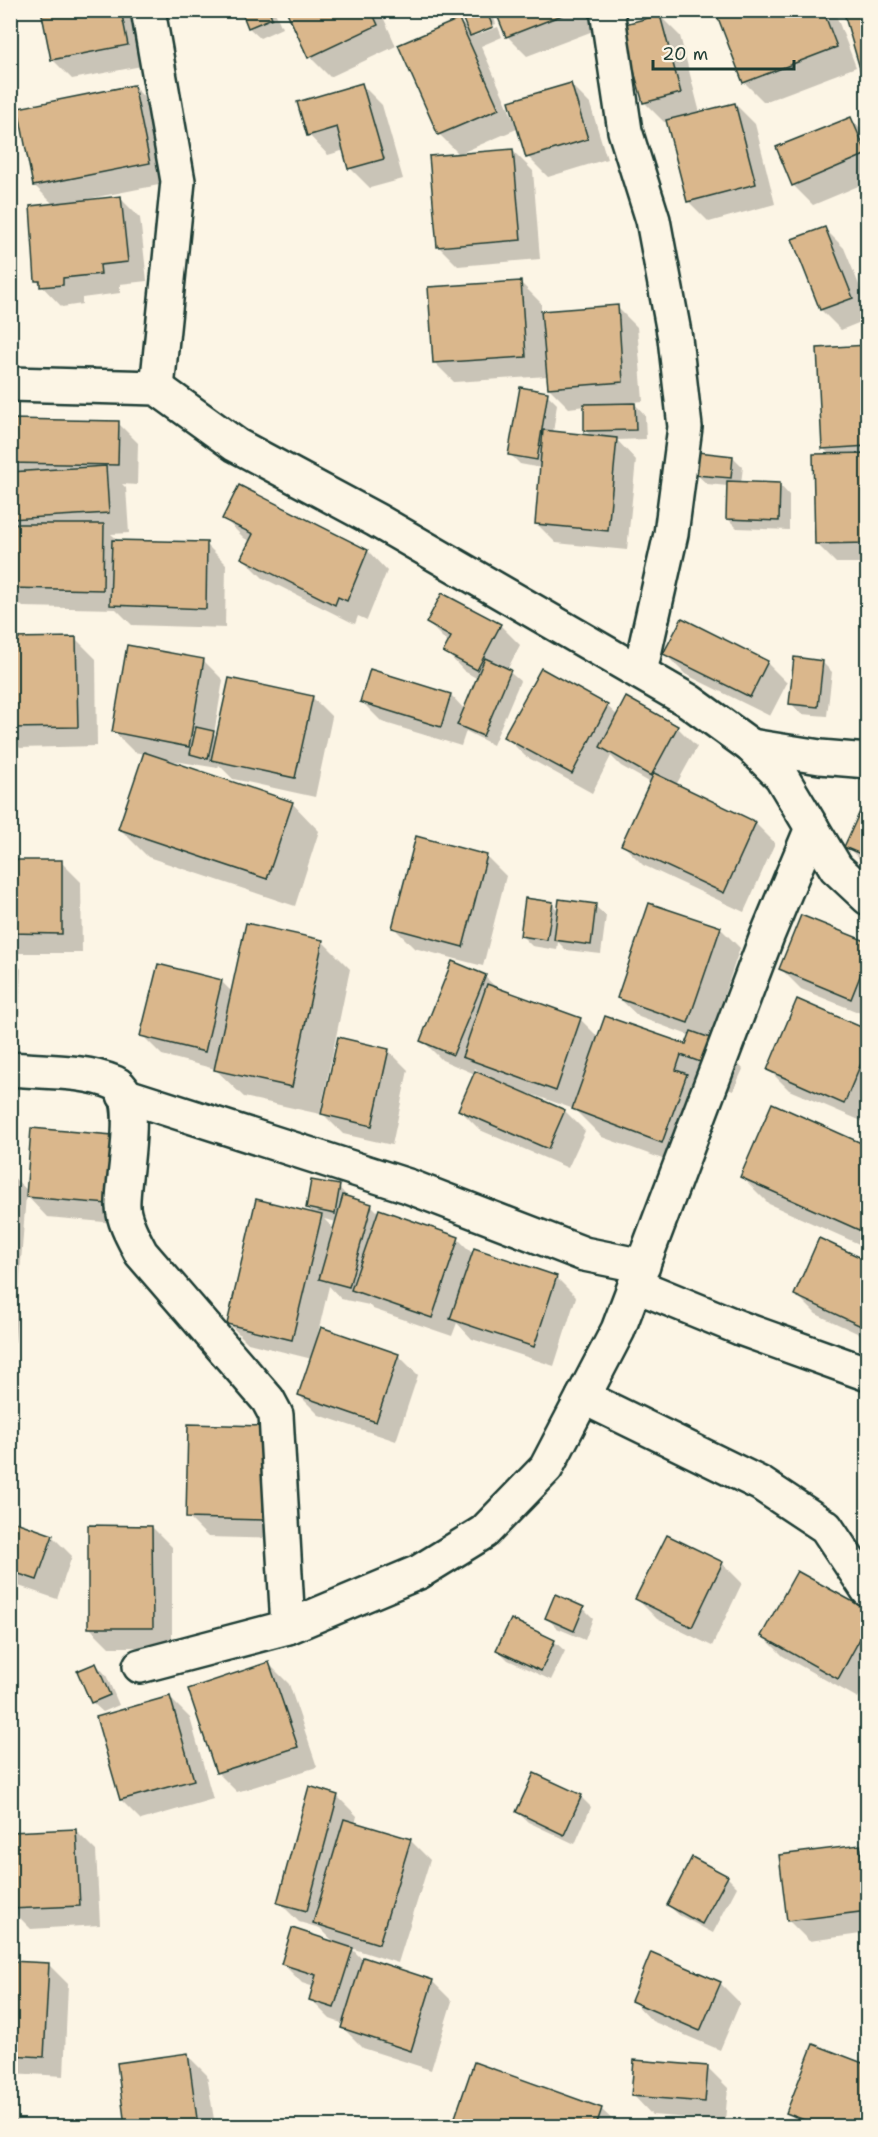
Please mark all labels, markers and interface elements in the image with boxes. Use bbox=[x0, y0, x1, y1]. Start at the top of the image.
scale bar bbox=[653, 33, 794, 71]
text: 20 m bbox=[662, 42, 708, 66]

